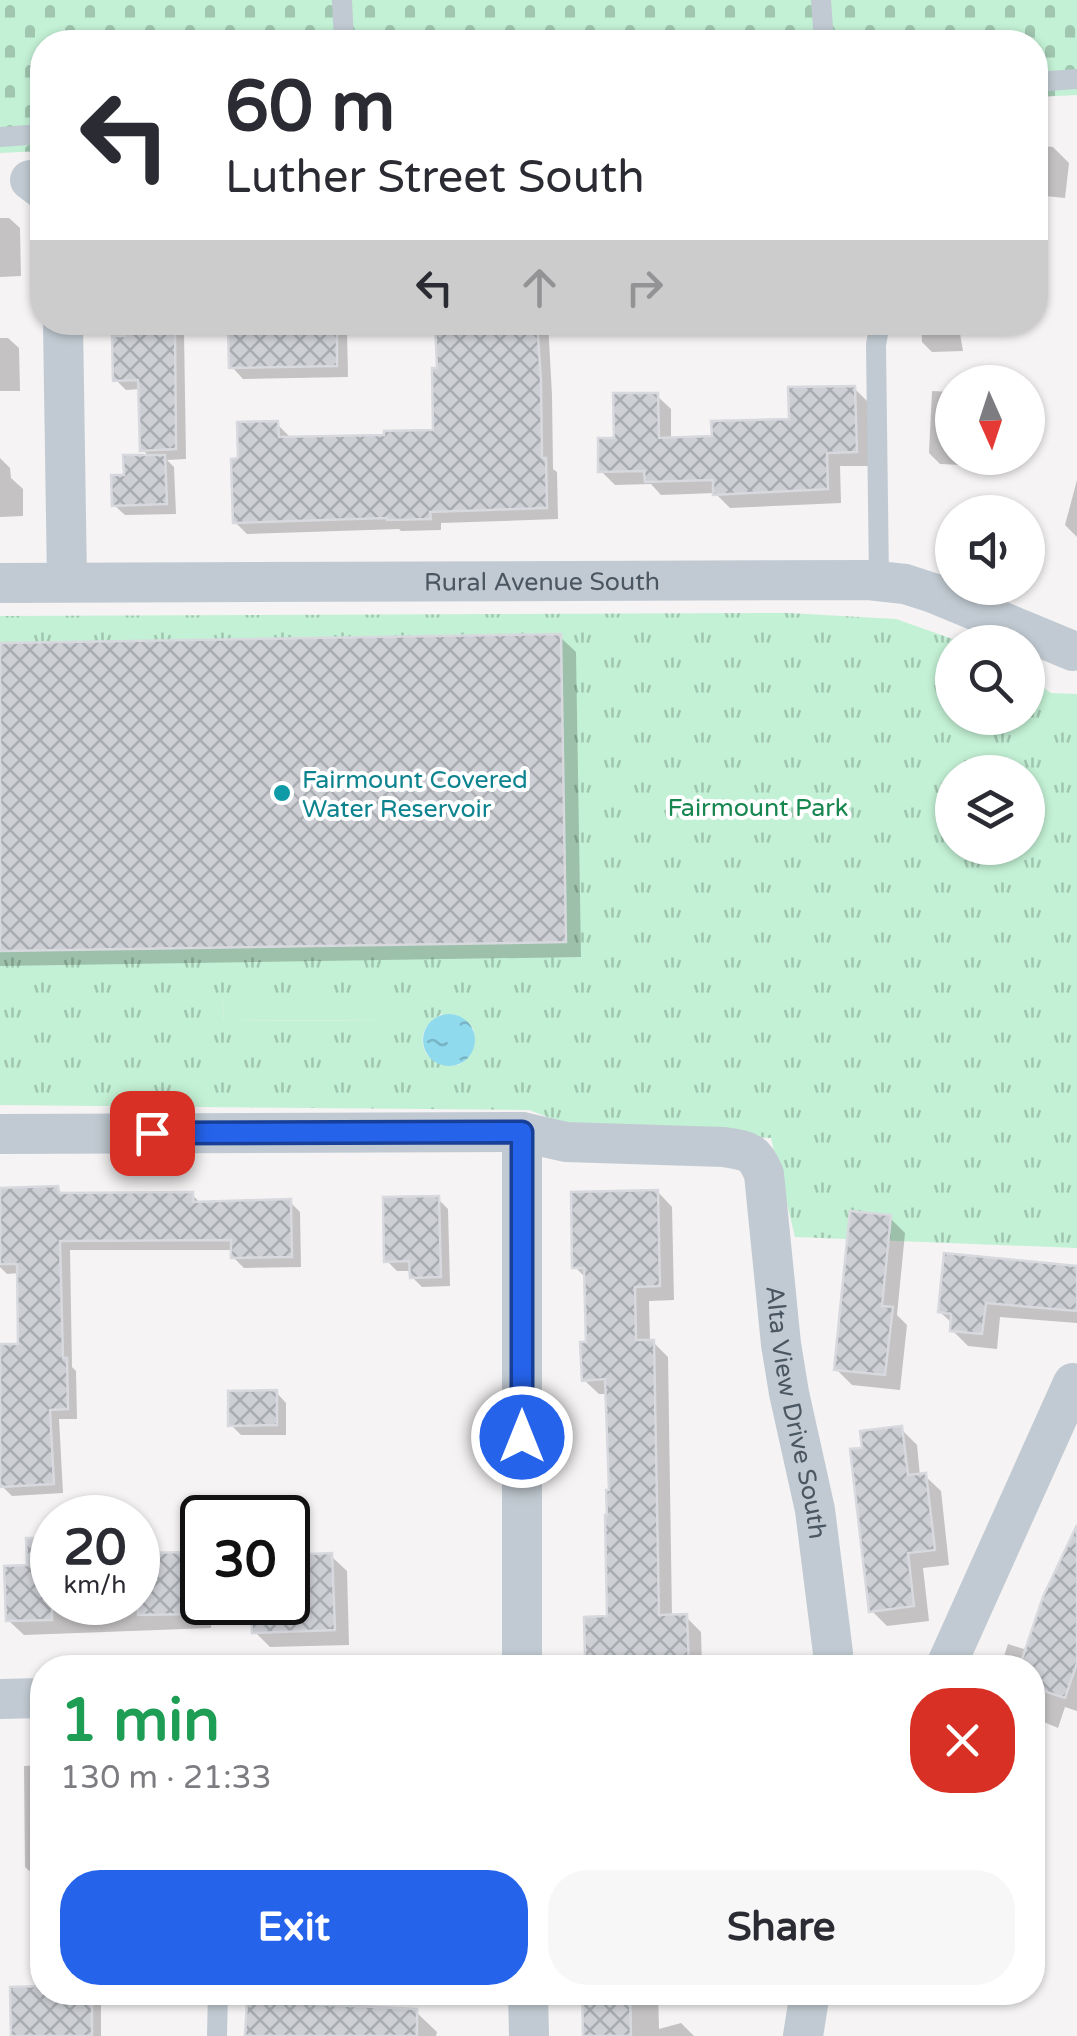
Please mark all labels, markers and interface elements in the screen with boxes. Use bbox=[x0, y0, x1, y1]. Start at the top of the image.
text: 60 m bbox=[225, 66, 395, 150]
icon: left bbox=[60, 70, 190, 200]
text: Luther Street South bbox=[225, 151, 645, 205]
icon: left bbox=[407, 260, 462, 315]
icon: ahead bbox=[512, 260, 567, 315]
icon: right bbox=[617, 260, 672, 315]
north arrow bbox=[935, 365, 1045, 475]
map controls bbox=[935, 365, 1045, 865]
button: sound bbox=[935, 495, 1045, 605]
street label: Rural Avenue South bbox=[424, 567, 660, 598]
button: search bbox=[935, 625, 1045, 735]
button: layers bbox=[935, 755, 1045, 865]
place label: Fairmount Covered Water Reservoir bbox=[302, 765, 528, 824]
marker: Fairmount Covered Water Reservoir bbox=[271, 782, 293, 804]
park label: Fairmount Park bbox=[668, 793, 848, 823]
pin bbox=[110, 1091, 195, 1176]
icon: arrive bbox=[125, 1106, 180, 1161]
street label: Alta View Drive South bbox=[759, 1284, 833, 1541]
position arrow bbox=[470, 1385, 574, 1489]
speed limit sign: 30 bbox=[180, 1495, 310, 1625]
text: 20 bbox=[64, 1518, 126, 1578]
text: km/h bbox=[64, 1570, 126, 1600]
text: 1 min bbox=[60, 1685, 220, 1757]
button: close bbox=[910, 1688, 1015, 1793]
text: 130 m · 21:33 bbox=[60, 1759, 272, 1797]
button: Exit bbox=[60, 1870, 528, 1985]
button: Share bbox=[548, 1870, 1015, 1985]

